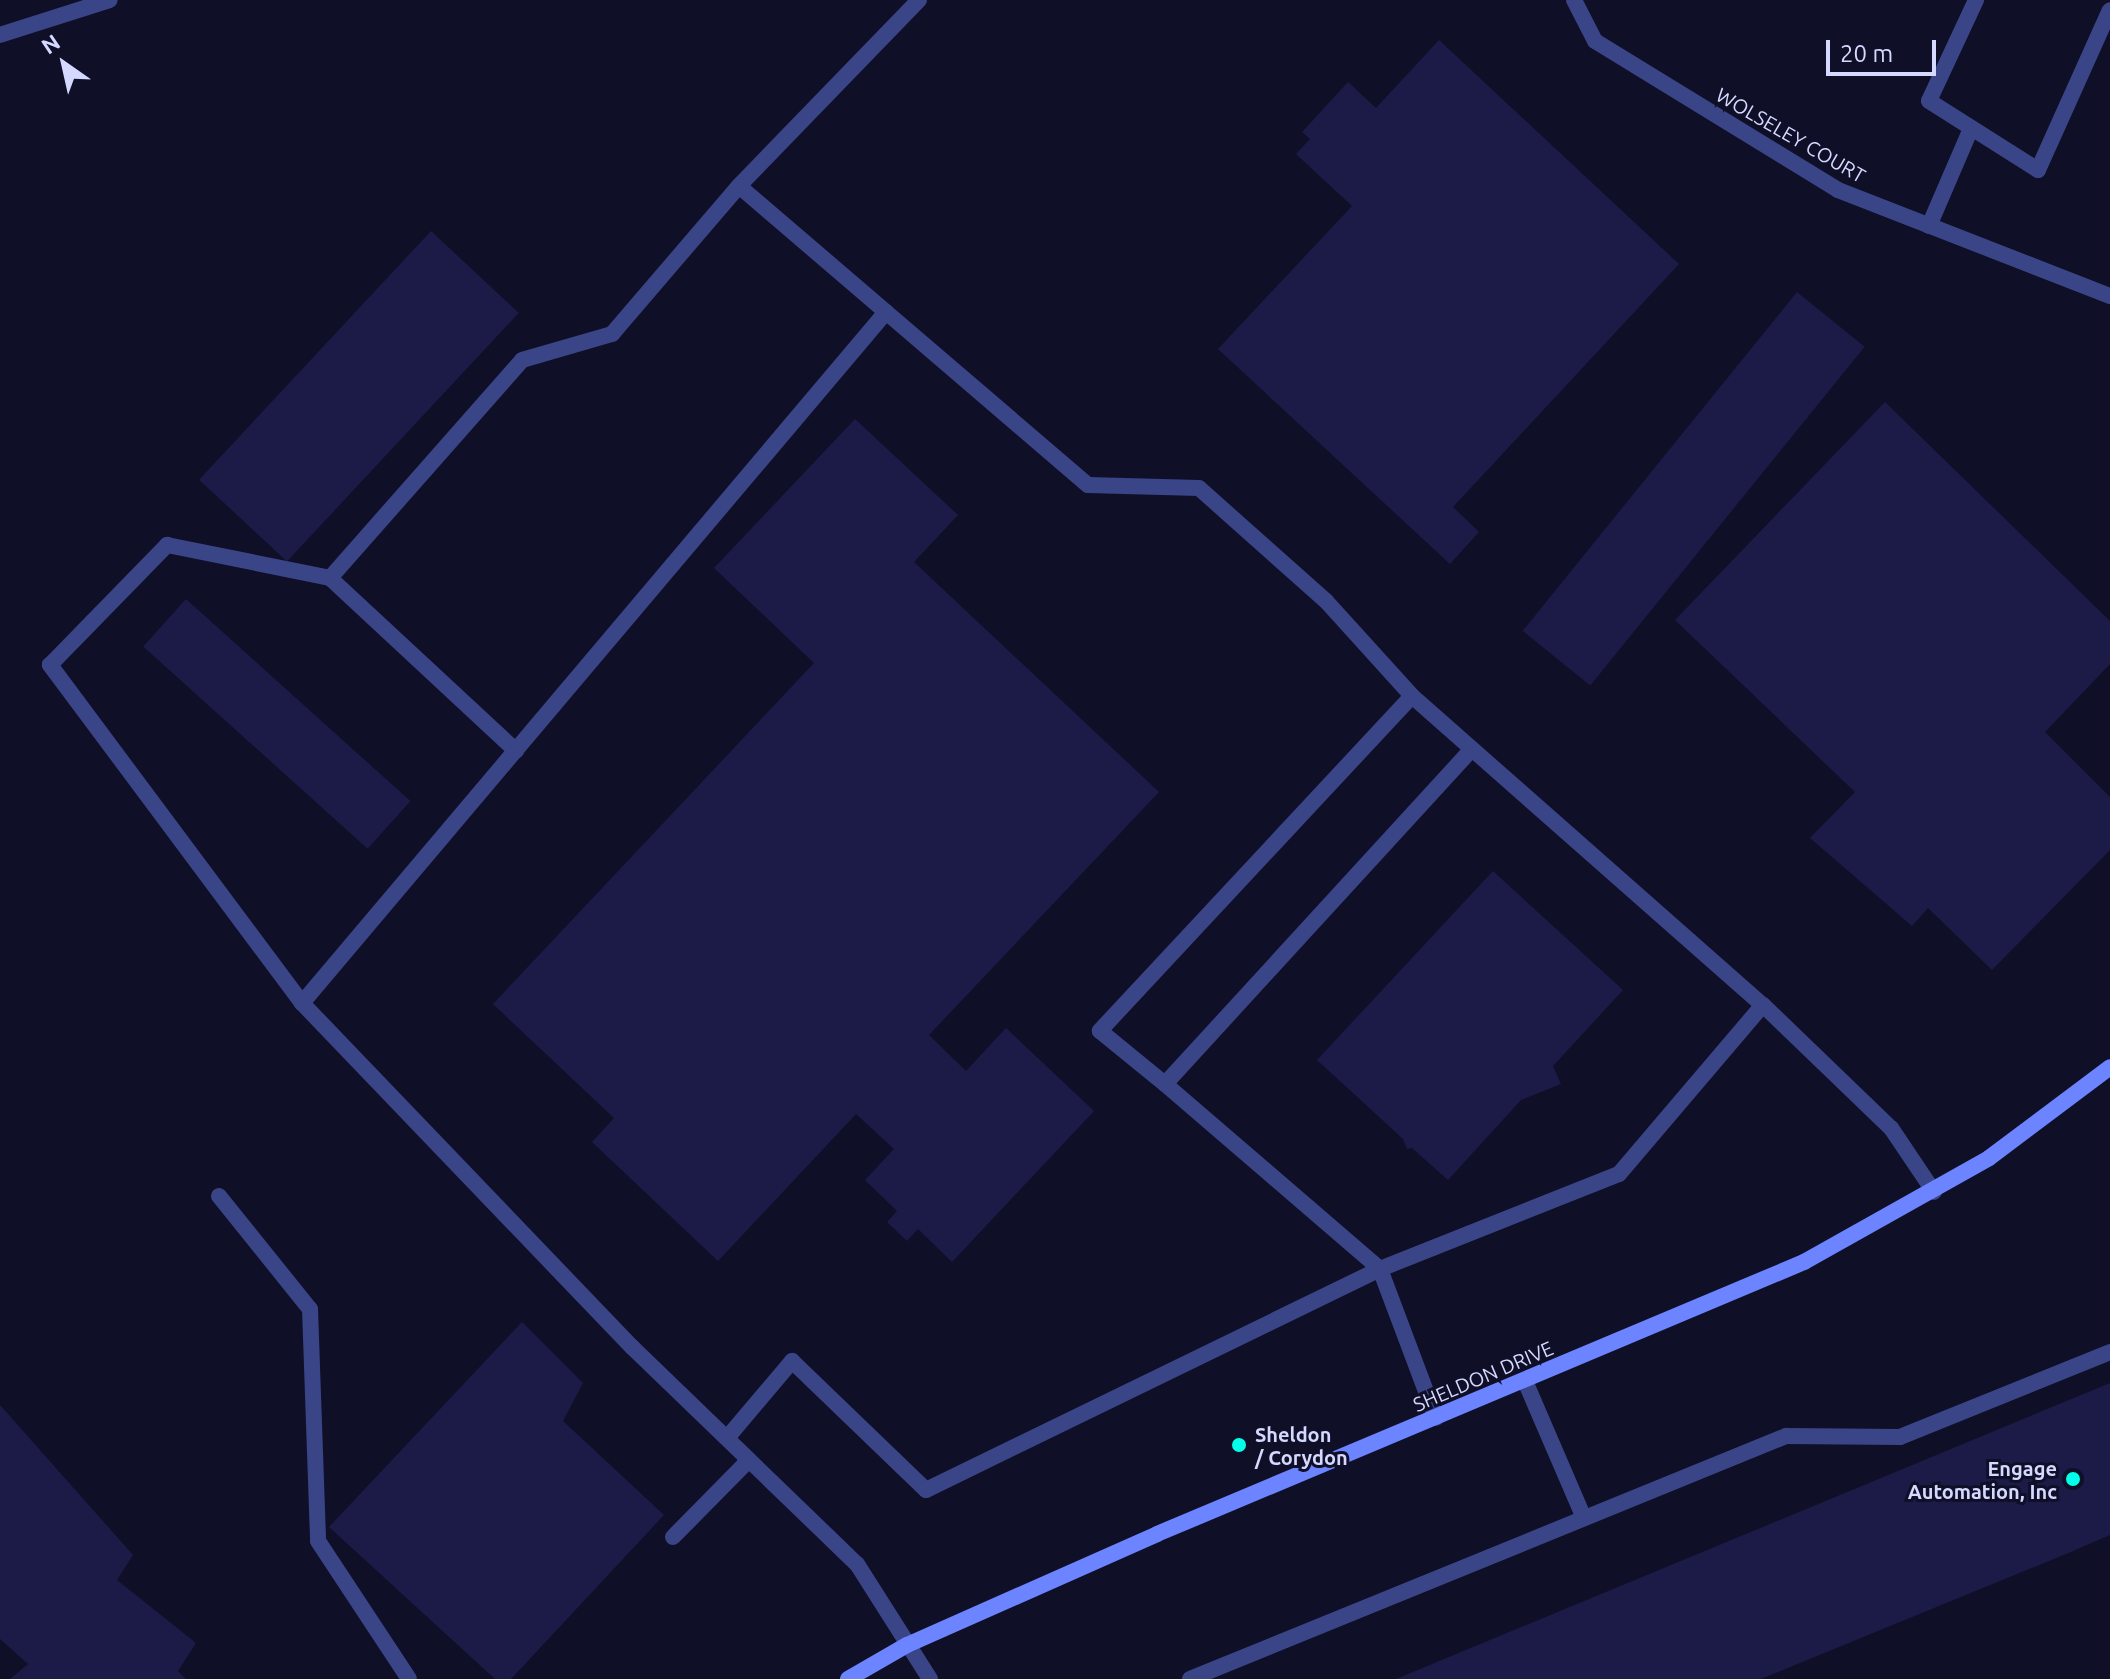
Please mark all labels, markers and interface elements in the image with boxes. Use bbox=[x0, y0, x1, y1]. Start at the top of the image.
north arrow bbox=[24, 24, 104, 104]
scale bar bbox=[1830, 24, 1940, 74]
text: N bbox=[36, 29, 64, 59]
text: 20 m bbox=[1840, 40, 1893, 67]
street label: WOLSELEY COURT bbox=[1712, 82, 1870, 188]
street label: SHELDON DRIVE bbox=[1409, 1336, 1557, 1416]
place label: Sheldon / Corydon bbox=[1255, 1422, 1348, 1469]
marker: Sheldon / Corydon bbox=[1230, 1436, 1248, 1454]
place label: Engage Automation, Inc bbox=[1908, 1456, 2057, 1503]
marker: Engage Automation, Inc bbox=[2064, 1470, 2082, 1488]

